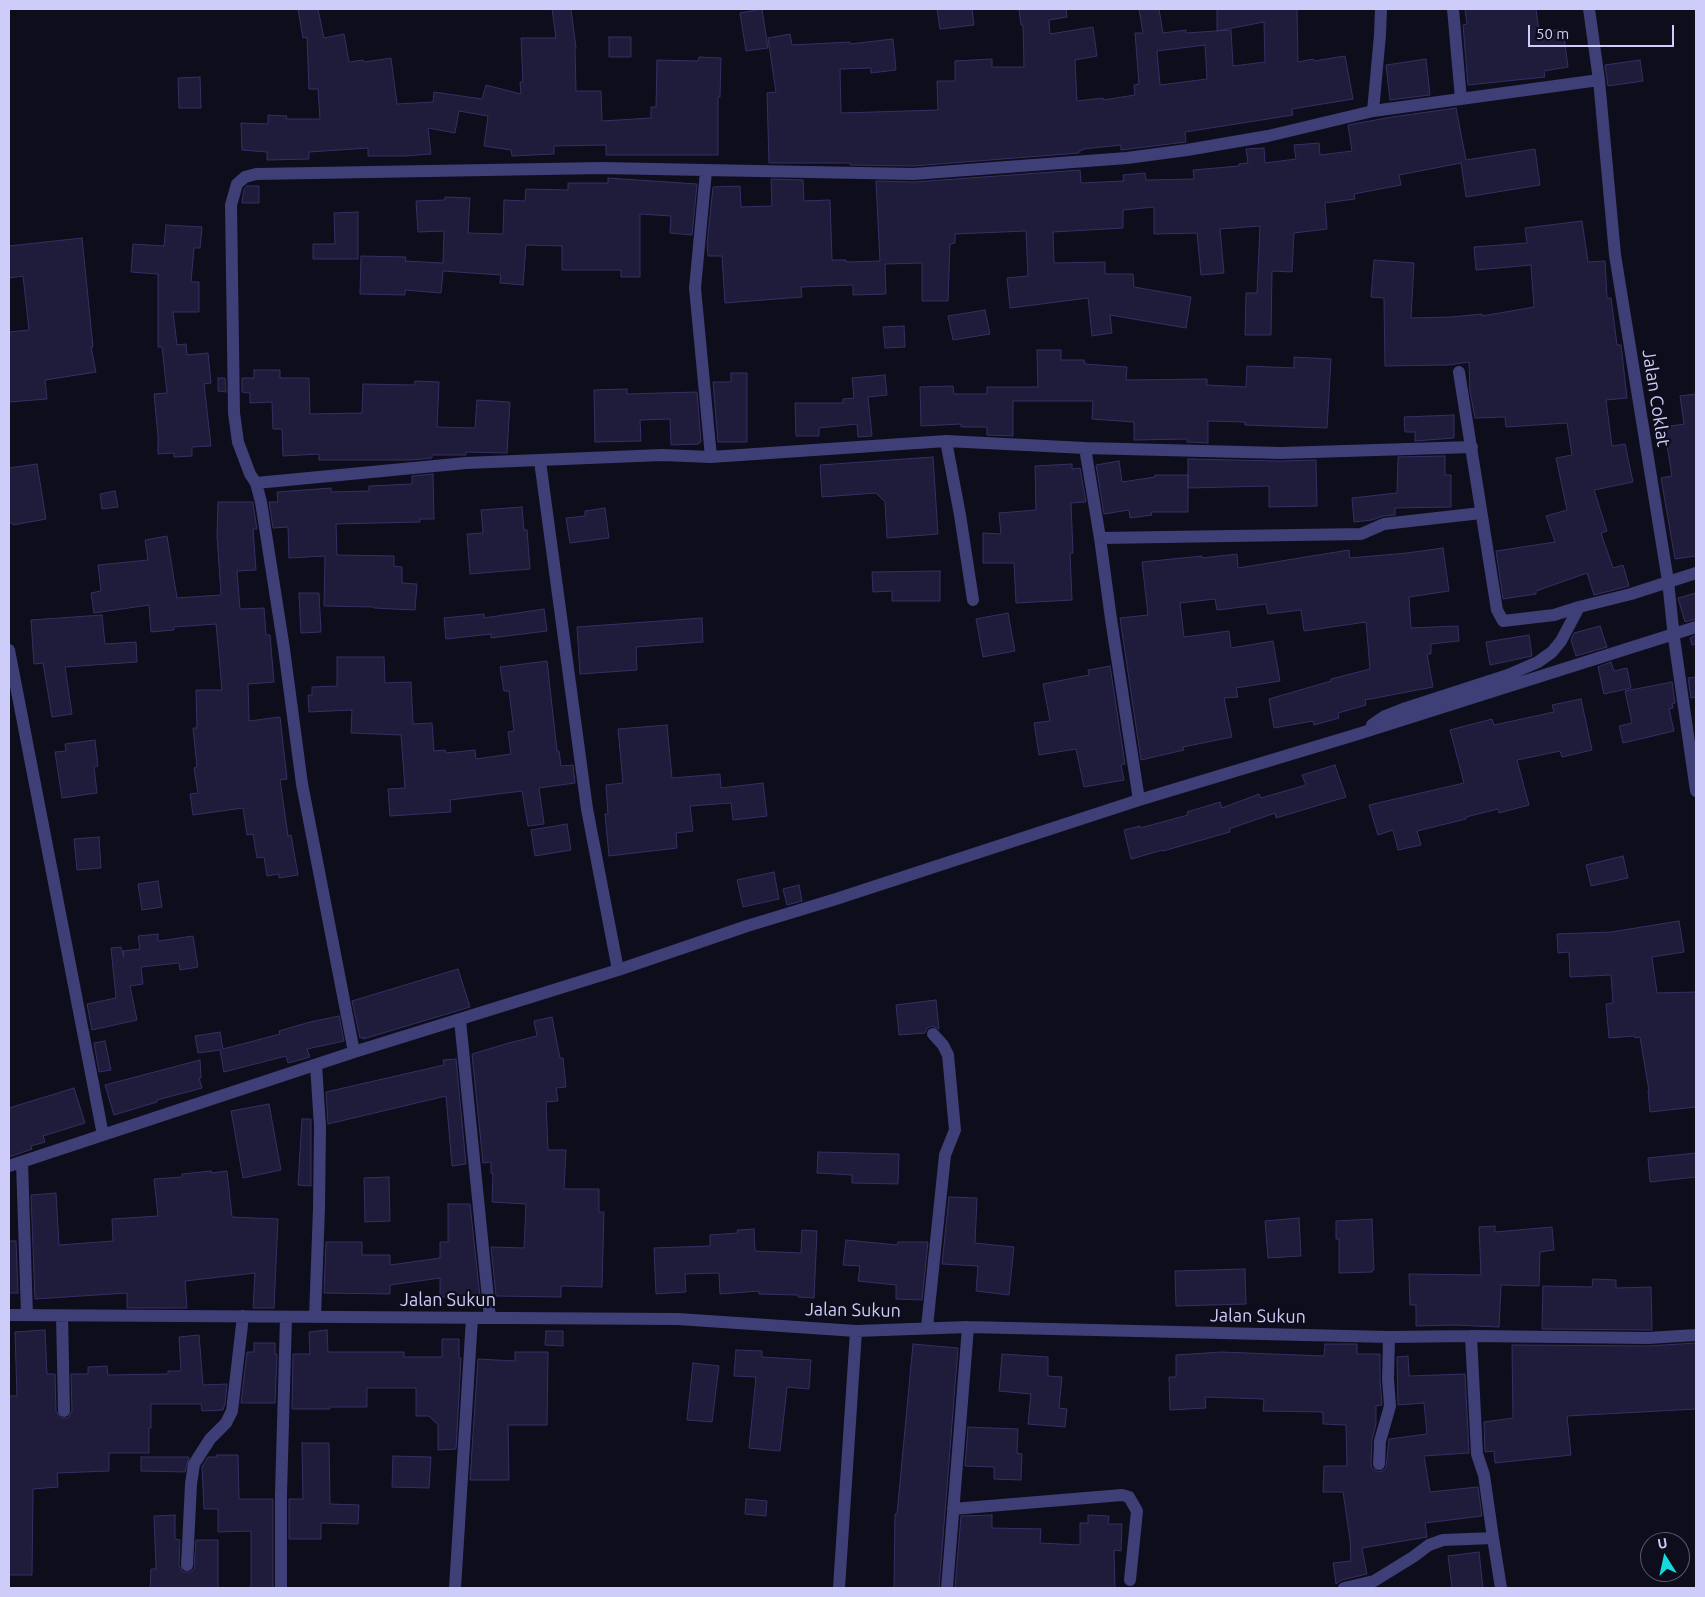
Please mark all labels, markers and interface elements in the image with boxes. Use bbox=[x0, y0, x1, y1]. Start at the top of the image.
scale bar bbox=[1530, 15, 1676, 47]
text: 50 m bbox=[1536, 25, 1569, 42]
street label: Jalan Coklat bbox=[1638, 348, 1674, 448]
street label: Jalan Sukun bbox=[400, 1289, 496, 1311]
street label: Jalan Sukun bbox=[805, 1298, 901, 1322]
street label: Jalan Sukun bbox=[1210, 1304, 1306, 1328]
north arrow bbox=[1640, 1532, 1690, 1582]
text: U bbox=[1656, 1534, 1669, 1552]

